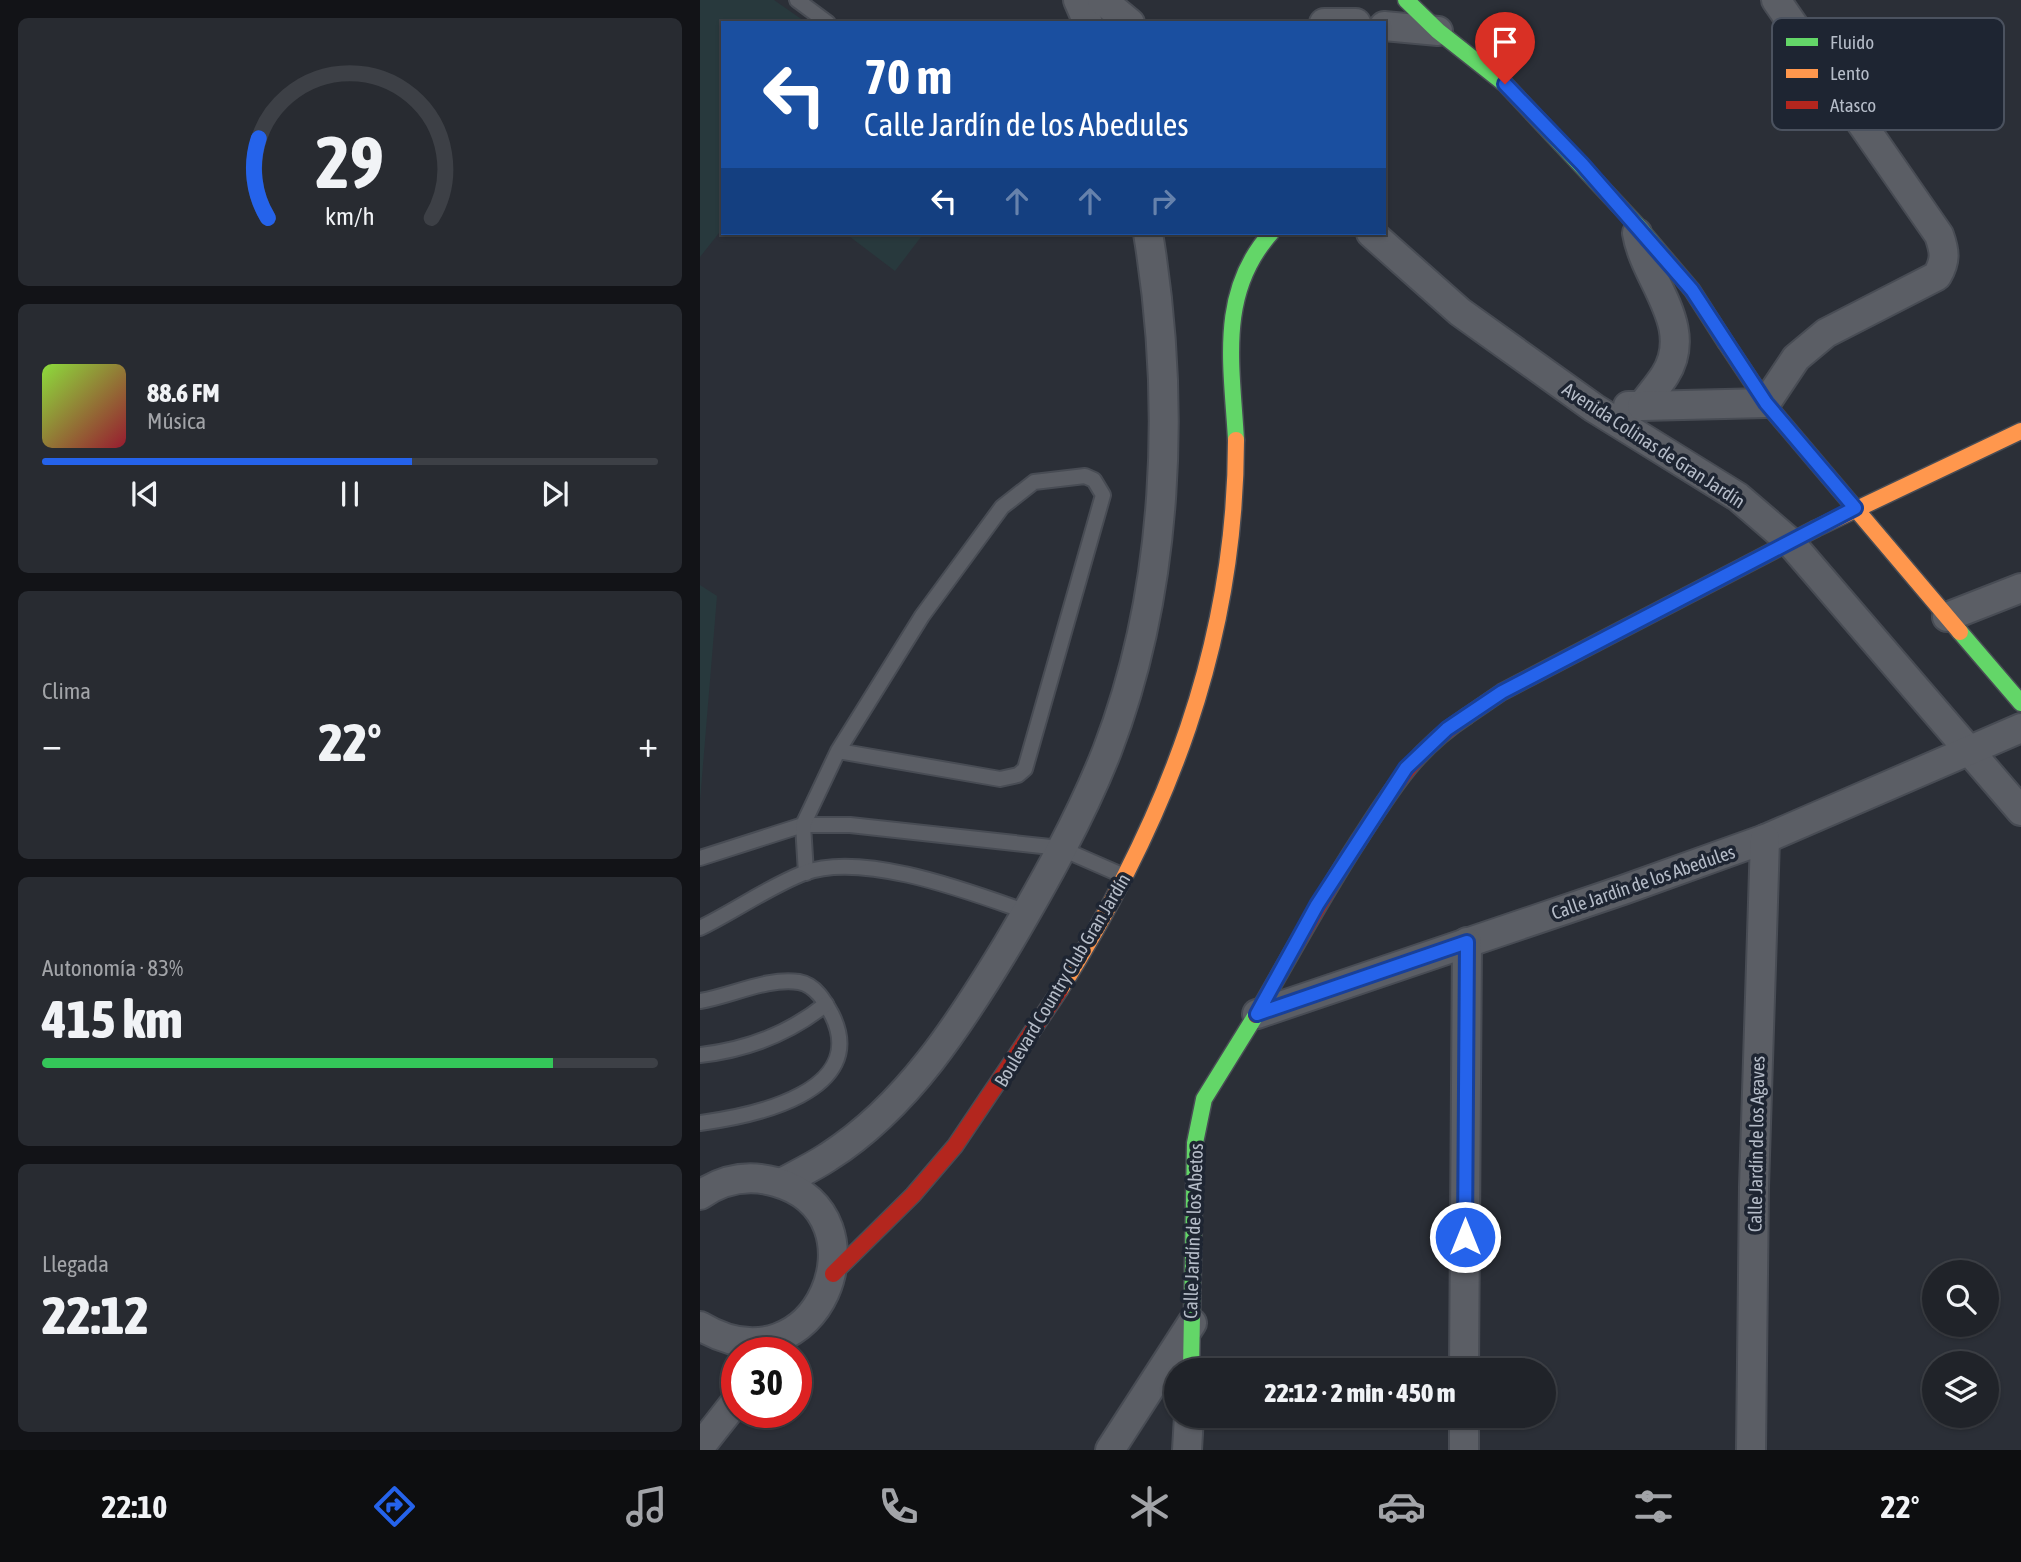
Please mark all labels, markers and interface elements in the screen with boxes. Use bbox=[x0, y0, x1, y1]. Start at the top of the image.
pin bbox=[1475, 12.0, 1535, 84]
legend bbox=[1772, 18, 2004, 130]
icon: arrive bbox=[1486, 23, 1524, 61]
text: Fluido bbox=[1830, 31, 1874, 53]
text: 70 m bbox=[864, 48, 952, 104]
icon: left bbox=[749, 49, 840, 140]
text: Lento bbox=[1830, 62, 1869, 84]
text: Atasco bbox=[1830, 94, 1876, 116]
text: Calle Jardín de los Abedules bbox=[864, 106, 1189, 143]
text: 29 bbox=[316, 121, 384, 204]
icon: left bbox=[925, 182, 963, 220]
icon: ahead bbox=[998, 182, 1036, 220]
icon: ahead bbox=[1071, 182, 1109, 220]
icon: right bbox=[1144, 182, 1182, 220]
text: km/h bbox=[325, 202, 375, 230]
text: 88.6 FM bbox=[147, 378, 220, 408]
street label: Avenida Colinas de Gran Jardín bbox=[1559, 378, 1749, 512]
text: Música bbox=[147, 408, 206, 434]
icon: previous bbox=[126, 475, 164, 513]
icon: pause bbox=[331, 475, 369, 513]
icon: next bbox=[536, 475, 574, 513]
text: Clima bbox=[42, 678, 91, 704]
text: 22° bbox=[318, 712, 382, 772]
text: − bbox=[42, 722, 62, 765]
text: + bbox=[638, 722, 658, 765]
street label: Calle Jardín de los Abedules bbox=[1548, 840, 1738, 924]
street label: Boulevard Country Club Gran Jardín bbox=[990, 869, 1134, 1091]
text: Autonomía · 83% bbox=[42, 955, 183, 981]
text: 415 km bbox=[42, 989, 183, 1049]
street label: Calle Jardín de los Agaves bbox=[1743, 1055, 1769, 1232]
street label: Calle Jardín de los Abetos bbox=[1179, 1143, 1207, 1319]
position arrow bbox=[1428, 1200, 1502, 1274]
text: Llegada bbox=[42, 1251, 109, 1277]
map controls bbox=[1922, 1260, 1999, 1428]
button: search bbox=[1922, 1260, 1999, 1337]
text: 22:12 bbox=[42, 1285, 149, 1345]
speed limit sign: 30 bbox=[721, 1337, 812, 1428]
button: layers bbox=[1922, 1351, 1999, 1428]
text: 22:12 · 2 min · 450 m bbox=[1265, 1378, 1455, 1408]
icon: directions bbox=[370, 1482, 419, 1531]
icon: music bbox=[622, 1482, 671, 1531]
icon: phone bbox=[874, 1482, 923, 1531]
icon: climate bbox=[1125, 1482, 1174, 1531]
icon: car bbox=[1377, 1482, 1426, 1531]
icon: filters bbox=[1629, 1482, 1678, 1531]
text: 22:10 bbox=[101, 1488, 167, 1525]
text: 22° bbox=[1881, 1488, 1920, 1525]

